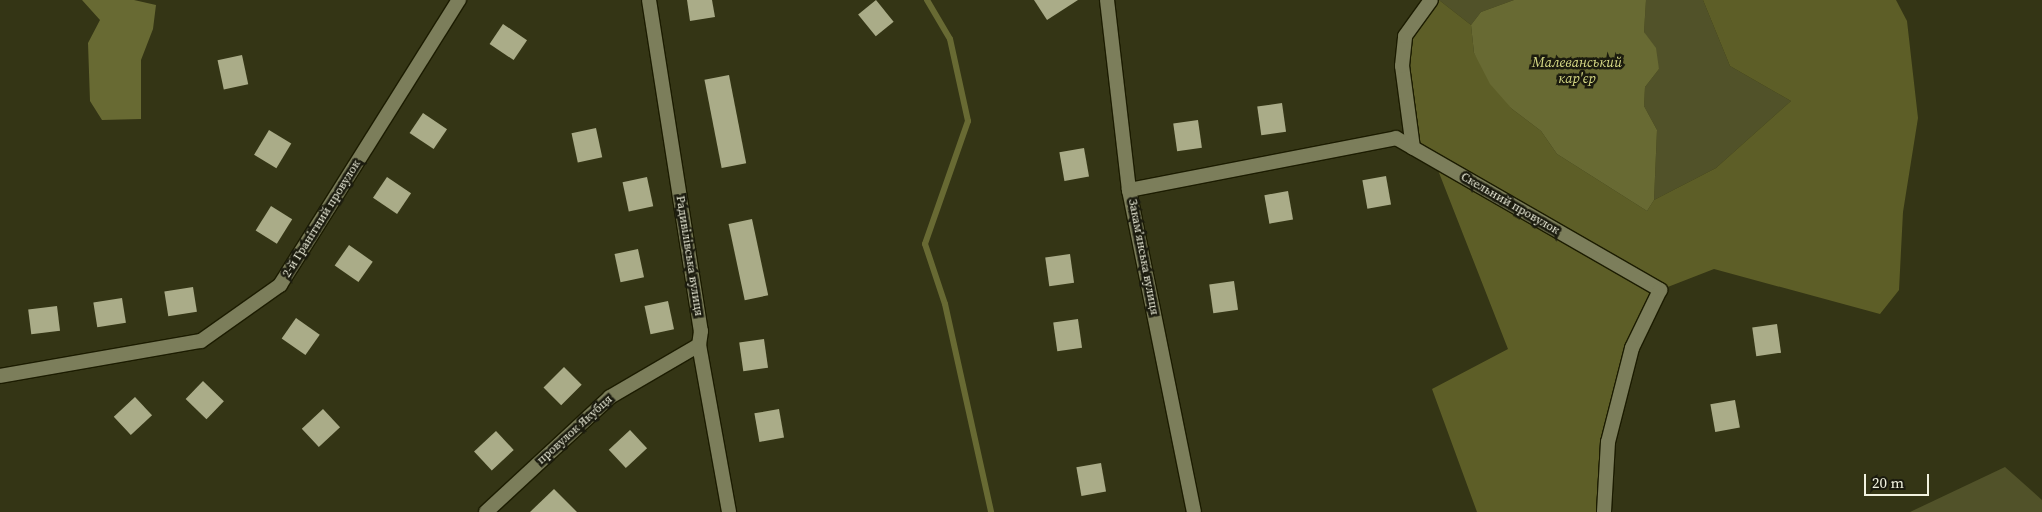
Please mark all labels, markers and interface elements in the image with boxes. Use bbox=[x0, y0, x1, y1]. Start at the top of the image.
water label: Малеванський кар'єр bbox=[1532, 54, 1622, 86]
street label: 2-й Гранітний провулок bbox=[280, 158, 364, 280]
street label: Скельний провулок bbox=[1458, 170, 1562, 238]
street label: Радивілівська вулиця bbox=[672, 195, 706, 317]
street label: Закамʼянська вулиця bbox=[1125, 198, 1161, 316]
street label: провулок Якубця bbox=[534, 392, 616, 468]
scale bar bbox=[1867, 464, 1932, 496]
text: 20 m bbox=[1872, 472, 1904, 493]

